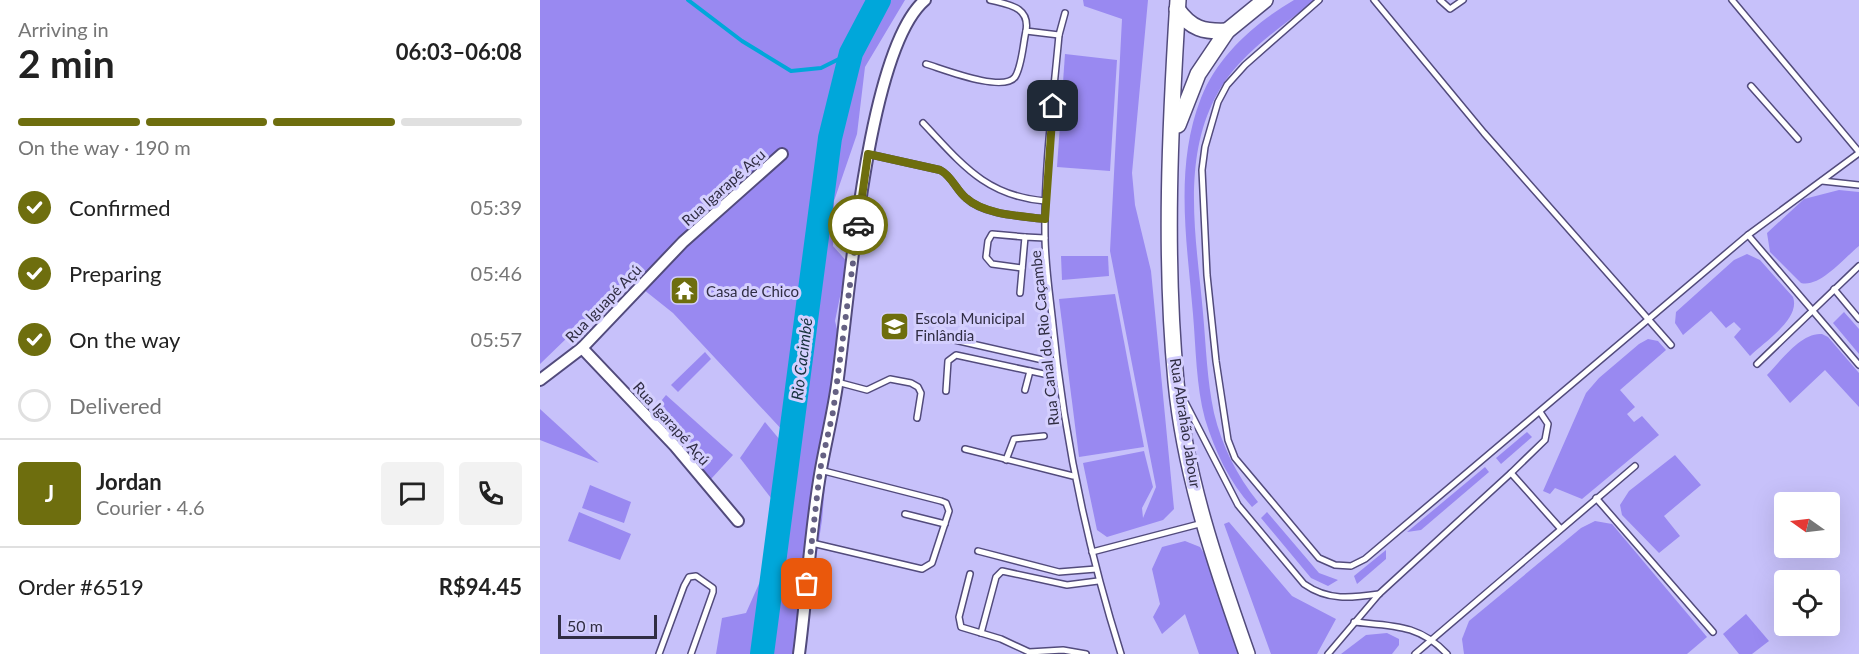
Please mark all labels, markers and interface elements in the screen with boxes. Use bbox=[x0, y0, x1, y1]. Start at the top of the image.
text: Arriving in bbox=[18, 17, 109, 41]
text: 06:03–06:08 bbox=[396, 38, 522, 65]
text: 2 min bbox=[18, 40, 115, 86]
pin bbox=[1027, 80, 1078, 131]
icon: home bbox=[1036, 89, 1069, 122]
text: On the way · 190 m bbox=[18, 135, 191, 159]
street label: Rua Igarapé Açu bbox=[678, 145, 768, 229]
icon: check bbox=[18, 191, 51, 224]
text: Confirmed bbox=[69, 194, 171, 221]
text: 05:39 bbox=[471, 195, 522, 219]
courier bbox=[828, 195, 888, 255]
icon: car bbox=[842, 209, 875, 242]
street label: Rua Canal do Rio Caçambe bbox=[1026, 249, 1062, 427]
icon: check bbox=[18, 257, 51, 290]
text: Preparing bbox=[69, 260, 161, 287]
street label: Rua Iguapé Açú bbox=[561, 260, 645, 346]
text: 05:46 bbox=[471, 261, 522, 285]
temple icon: Casa de Chico bbox=[669, 275, 701, 307]
place label: Casa de Chico bbox=[706, 282, 799, 300]
place label: Escola Municipal Finlândia bbox=[915, 309, 1025, 344]
school or university icon: Escola Municipal Finlândia bbox=[878, 311, 910, 343]
water label: Rio Cacimbé bbox=[787, 316, 816, 401]
icon: check bbox=[18, 323, 51, 356]
text: On the way bbox=[69, 326, 180, 353]
text: 05:57 bbox=[471, 327, 522, 351]
street label: Rua Abrahão Jabour bbox=[1167, 357, 1205, 490]
street label: Rua Igarapé Açú bbox=[630, 378, 714, 468]
text: Delivered bbox=[69, 392, 162, 419]
button: chat bbox=[381, 462, 444, 525]
button: phone bbox=[459, 462, 522, 525]
text: Jordan bbox=[96, 468, 162, 495]
text: J bbox=[45, 480, 54, 507]
north arrow bbox=[1774, 492, 1840, 558]
map controls bbox=[1774, 492, 1840, 636]
text: Courier · 4.6 bbox=[96, 495, 205, 519]
pin bbox=[781, 558, 832, 609]
icon: bag bbox=[790, 567, 823, 600]
button: locate bbox=[1774, 570, 1840, 636]
text: Order #6519 bbox=[18, 573, 144, 600]
text: R$94.45 bbox=[439, 573, 522, 600]
scale bar bbox=[558, 612, 657, 640]
text: 50 m bbox=[567, 616, 603, 635]

